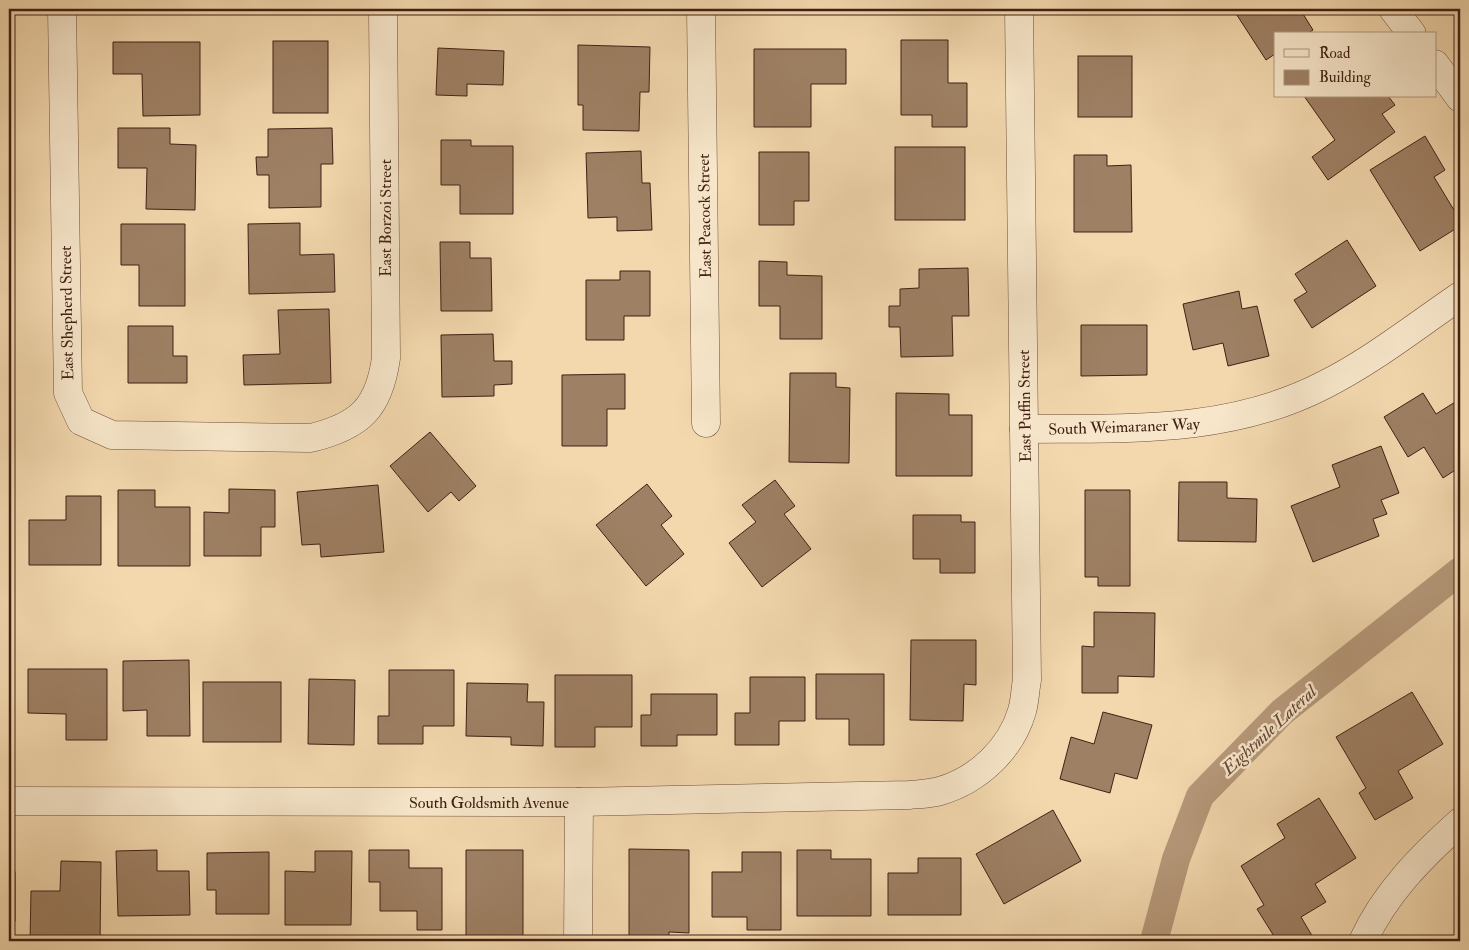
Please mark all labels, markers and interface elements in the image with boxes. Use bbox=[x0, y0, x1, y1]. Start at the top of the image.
legend bbox=[1274, 32, 1436, 98]
text: Road bbox=[1319, 44, 1351, 63]
text: Building bbox=[1319, 68, 1371, 87]
street label: East Peacock Street bbox=[694, 154, 716, 278]
street label: East Borzoi Street bbox=[376, 159, 396, 277]
street label: East Shepherd Street bbox=[56, 245, 79, 381]
street label: East Puffin Street bbox=[1014, 349, 1036, 463]
street label: South Weimaraner Way bbox=[1048, 414, 1201, 440]
water label: Eightmile Lateral bbox=[1217, 680, 1323, 781]
street label: South Goldsmith Avenue bbox=[409, 793, 569, 813]

